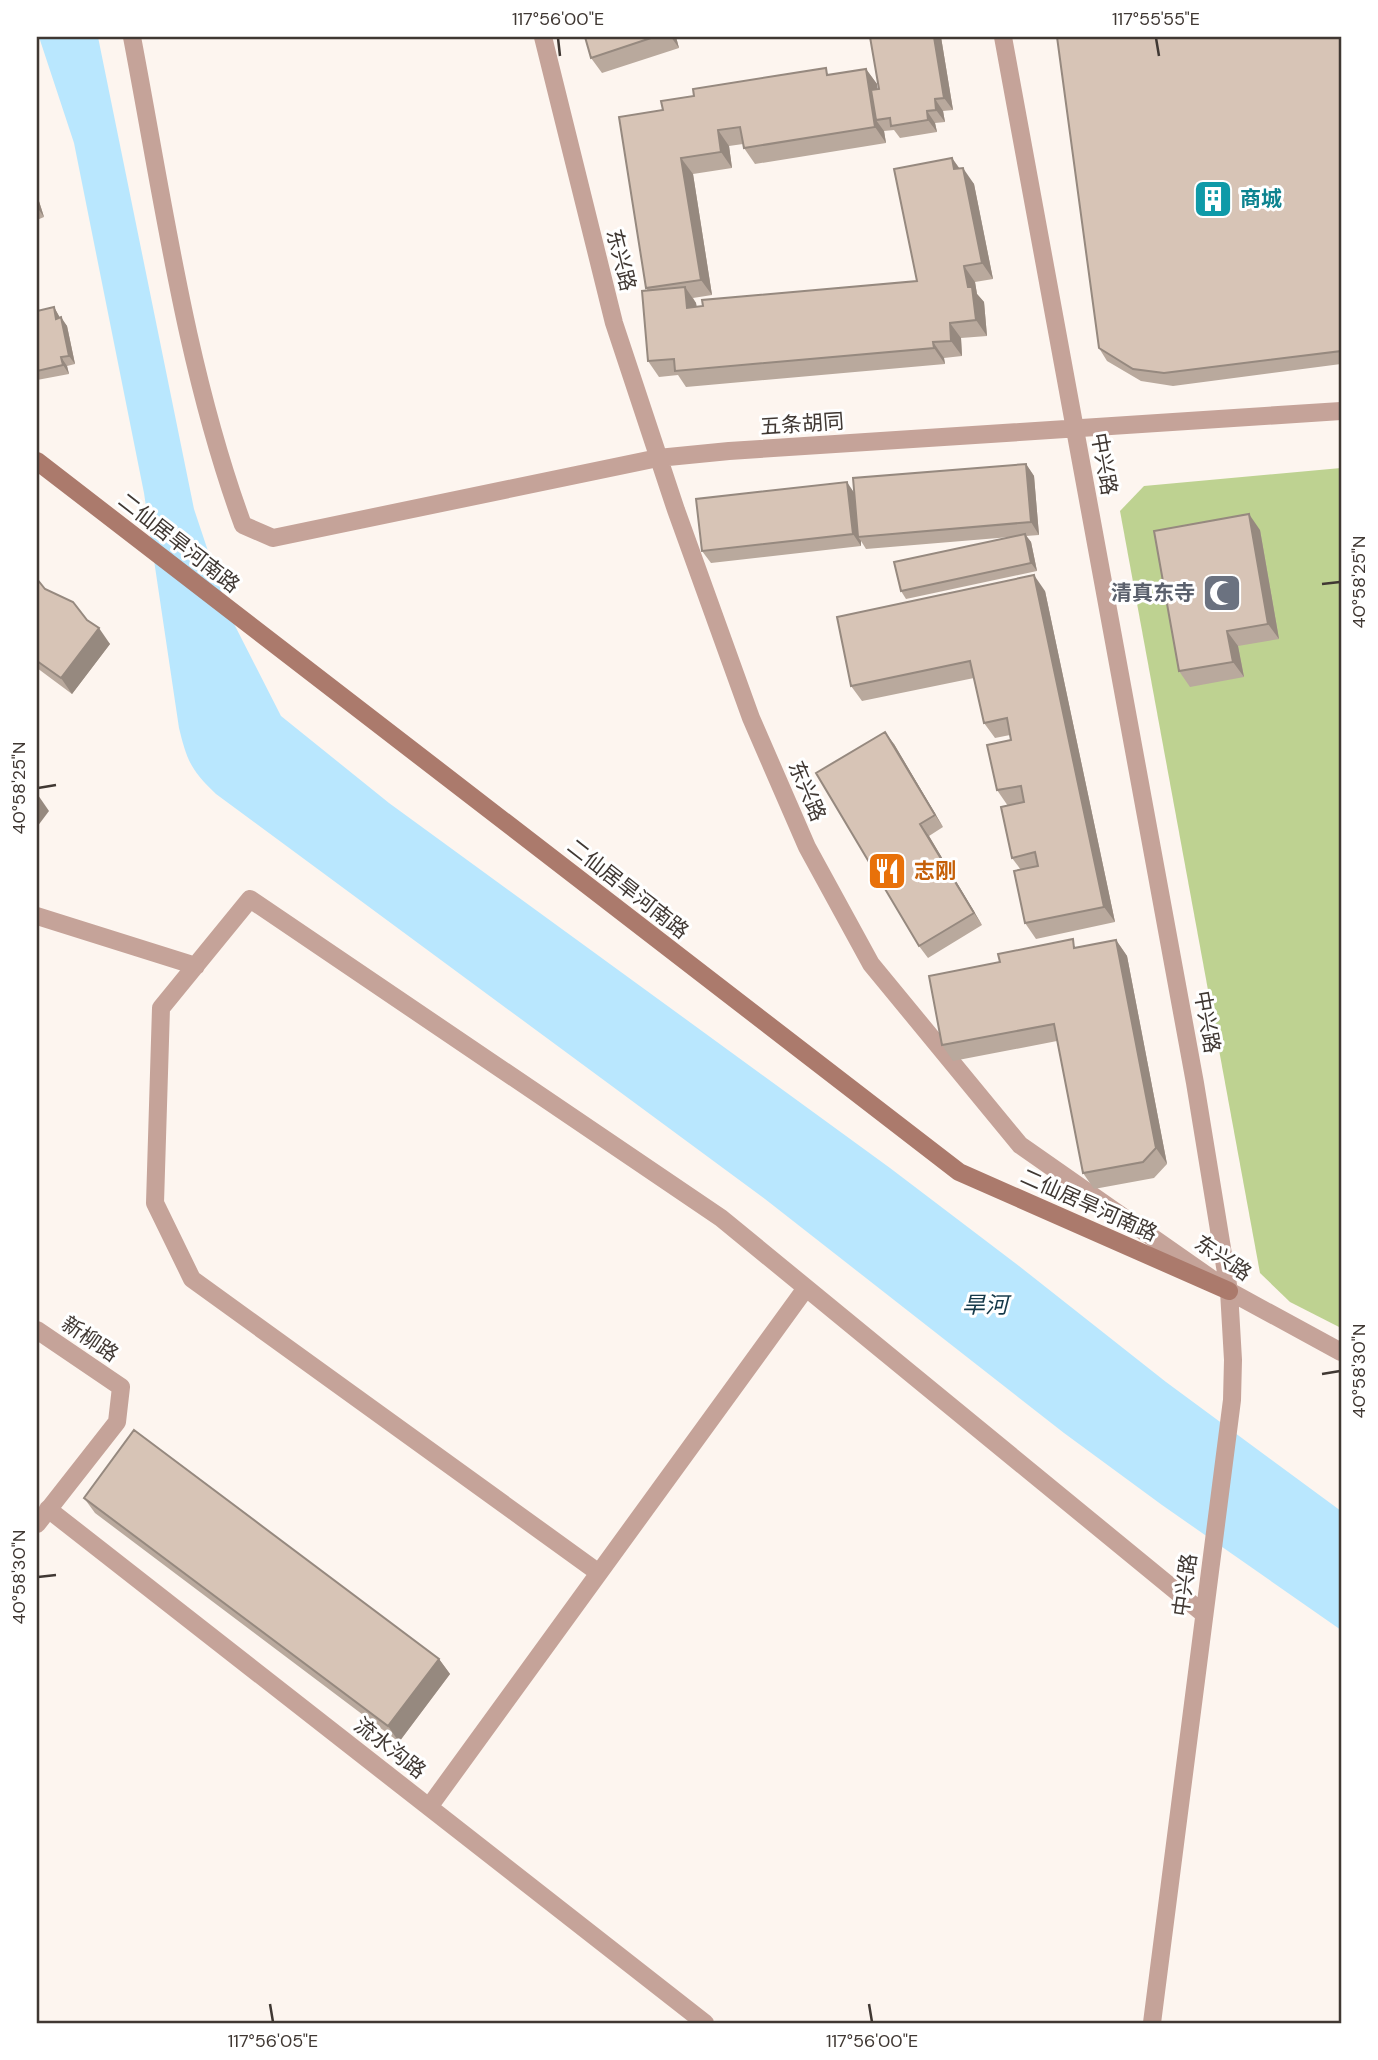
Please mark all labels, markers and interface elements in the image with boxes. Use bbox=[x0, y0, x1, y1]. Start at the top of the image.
text: 117°56'00"E bbox=[512, 7, 604, 31]
text: 117°55'55"E bbox=[1112, 7, 1200, 31]
building icon: 商城 bbox=[1192, 178, 1234, 220]
place label: 商城 bbox=[1240, 185, 1282, 213]
street label: 东兴路 bbox=[600, 226, 642, 294]
street label: 五条胡同 bbox=[759, 407, 845, 441]
street label: 中兴路 bbox=[1085, 431, 1123, 497]
street label: 二仙居旱河南路 bbox=[112, 487, 246, 599]
text: 40°58'25"N bbox=[1347, 536, 1371, 628]
mosque icon: 清真东寺 bbox=[1201, 572, 1243, 614]
place label: 清真东寺 bbox=[1111, 579, 1195, 607]
text: 40°58'25"N bbox=[7, 742, 31, 834]
street label: 东兴路 bbox=[782, 757, 832, 825]
street label: 二仙居旱河南路 bbox=[561, 833, 695, 945]
restaurant icon: 志刚 bbox=[866, 850, 908, 892]
place label: 志刚 bbox=[914, 857, 956, 885]
street label: 中兴路 bbox=[1188, 989, 1226, 1055]
street label: 二仙居旱河南路 bbox=[1016, 1162, 1162, 1248]
street label: 东兴路 bbox=[1189, 1229, 1257, 1287]
water label: 旱河 bbox=[962, 1290, 1012, 1320]
street label: 新柳路 bbox=[56, 1310, 124, 1368]
text: 40°58'30"N bbox=[1347, 1324, 1371, 1418]
text: 40°58'30"N bbox=[7, 1530, 31, 1624]
street label: 中兴路 bbox=[1167, 1552, 1203, 1618]
street label: 流水沟路 bbox=[348, 1711, 432, 1785]
text: 117°56'05"E bbox=[228, 2029, 318, 2053]
text: 117°56'00"E bbox=[826, 2029, 918, 2053]

